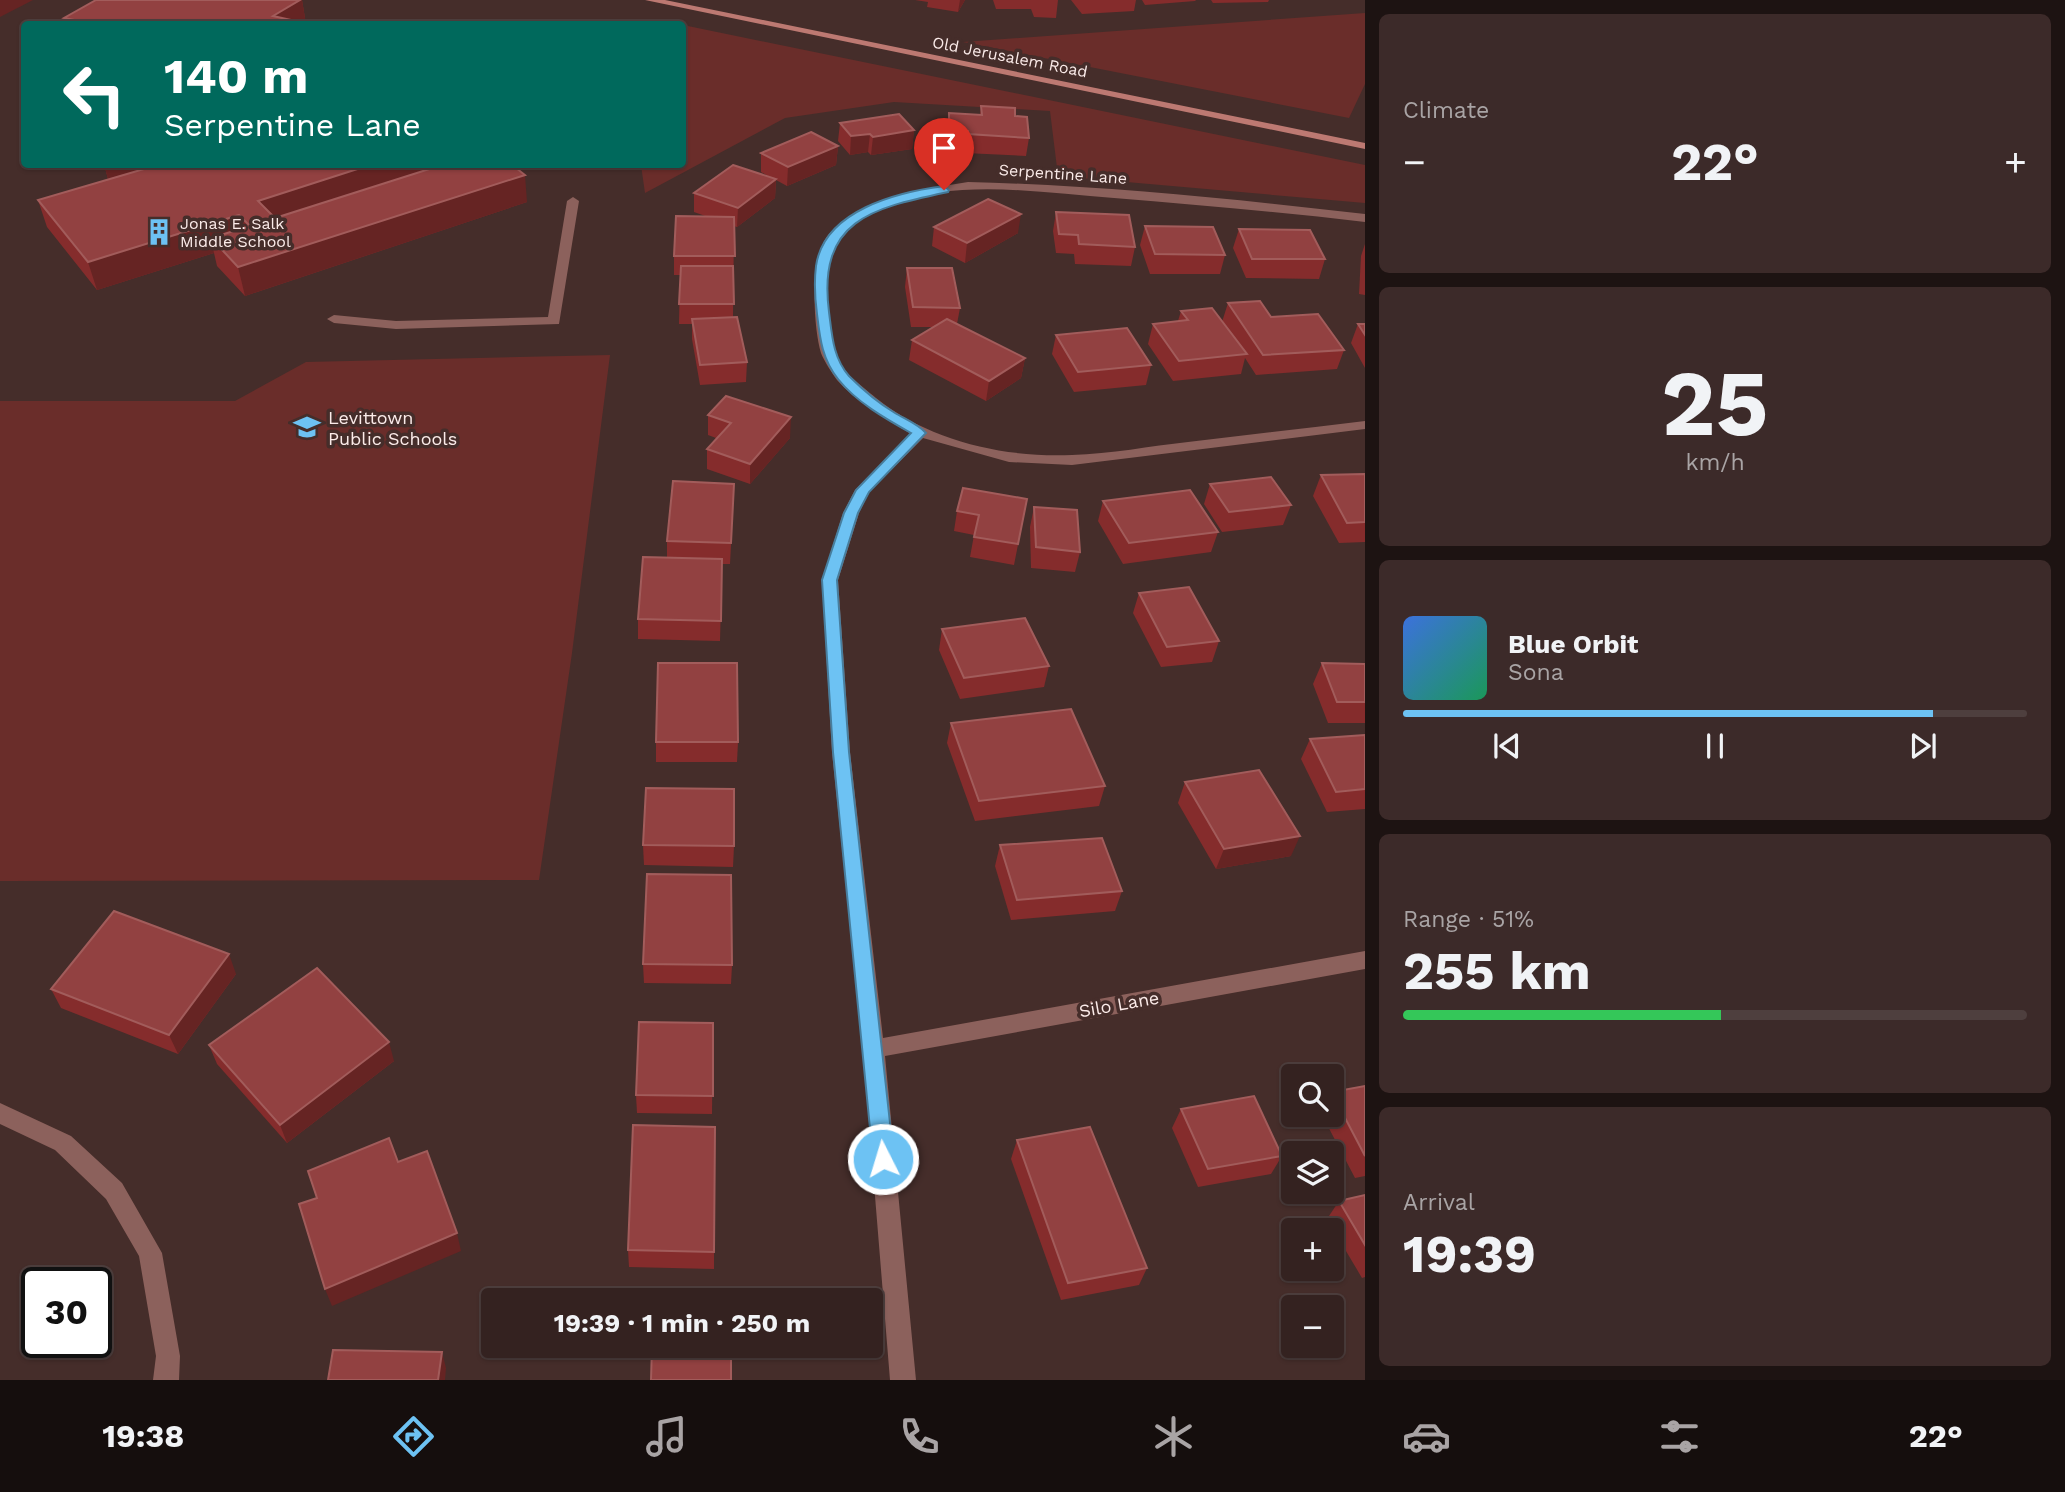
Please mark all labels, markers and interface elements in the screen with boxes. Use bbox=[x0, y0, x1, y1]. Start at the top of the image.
street label: Old Jerusalem Road bbox=[931, 33, 1089, 81]
text: 140 m bbox=[164, 47, 308, 105]
icon: left bbox=[49, 49, 140, 140]
text: Climate bbox=[1403, 97, 1489, 124]
text: Serpentine Lane bbox=[164, 106, 421, 144]
pin bbox=[914, 118, 974, 190]
icon: arrive bbox=[925, 129, 963, 167]
text: 22° bbox=[1671, 132, 1759, 193]
text: − bbox=[1403, 140, 1426, 184]
text: + bbox=[2004, 140, 2027, 184]
street label: Serpentine Lane bbox=[998, 160, 1128, 188]
place label: Jonas E. Salk Middle School bbox=[180, 214, 291, 251]
building icon: Jonas E. Salk Middle School bbox=[144, 217, 174, 247]
text: 25 bbox=[1661, 350, 1769, 457]
place label: Levittown Public Schools bbox=[328, 407, 457, 449]
school or university icon: Levittown Public Schools bbox=[292, 412, 322, 442]
text: km/h bbox=[1685, 449, 1745, 476]
text: Blue Orbit bbox=[1508, 629, 1638, 659]
text: Sona bbox=[1508, 659, 1564, 686]
icon: previous bbox=[1488, 727, 1526, 765]
icon: pause bbox=[1696, 727, 1734, 765]
icon: next bbox=[1904, 727, 1942, 765]
text: Range · 51% bbox=[1403, 906, 1534, 933]
text: 255 km bbox=[1403, 941, 1591, 1002]
street label: Silo Lane bbox=[1077, 987, 1161, 1021]
map controls bbox=[1281, 1064, 1344, 1358]
button: search bbox=[1281, 1064, 1344, 1127]
position arrow bbox=[846, 1122, 920, 1196]
button: layers bbox=[1281, 1141, 1344, 1204]
text: Arrival bbox=[1403, 1189, 1475, 1216]
button: + bbox=[1281, 1218, 1344, 1281]
text: 19:39 bbox=[1403, 1224, 1536, 1285]
speed limit sign: 30 bbox=[21, 1267, 112, 1358]
button: − bbox=[1281, 1295, 1344, 1358]
text: 19:39 · 1 min · 250 m bbox=[554, 1308, 810, 1338]
icon: directions bbox=[389, 1412, 438, 1461]
icon: music bbox=[642, 1412, 691, 1461]
icon: phone bbox=[895, 1412, 944, 1461]
icon: climate bbox=[1149, 1412, 1198, 1461]
icon: car bbox=[1402, 1412, 1451, 1461]
icon: filters bbox=[1655, 1412, 1704, 1461]
text: 19:38 bbox=[102, 1417, 184, 1455]
text: 22° bbox=[1909, 1417, 1963, 1455]

